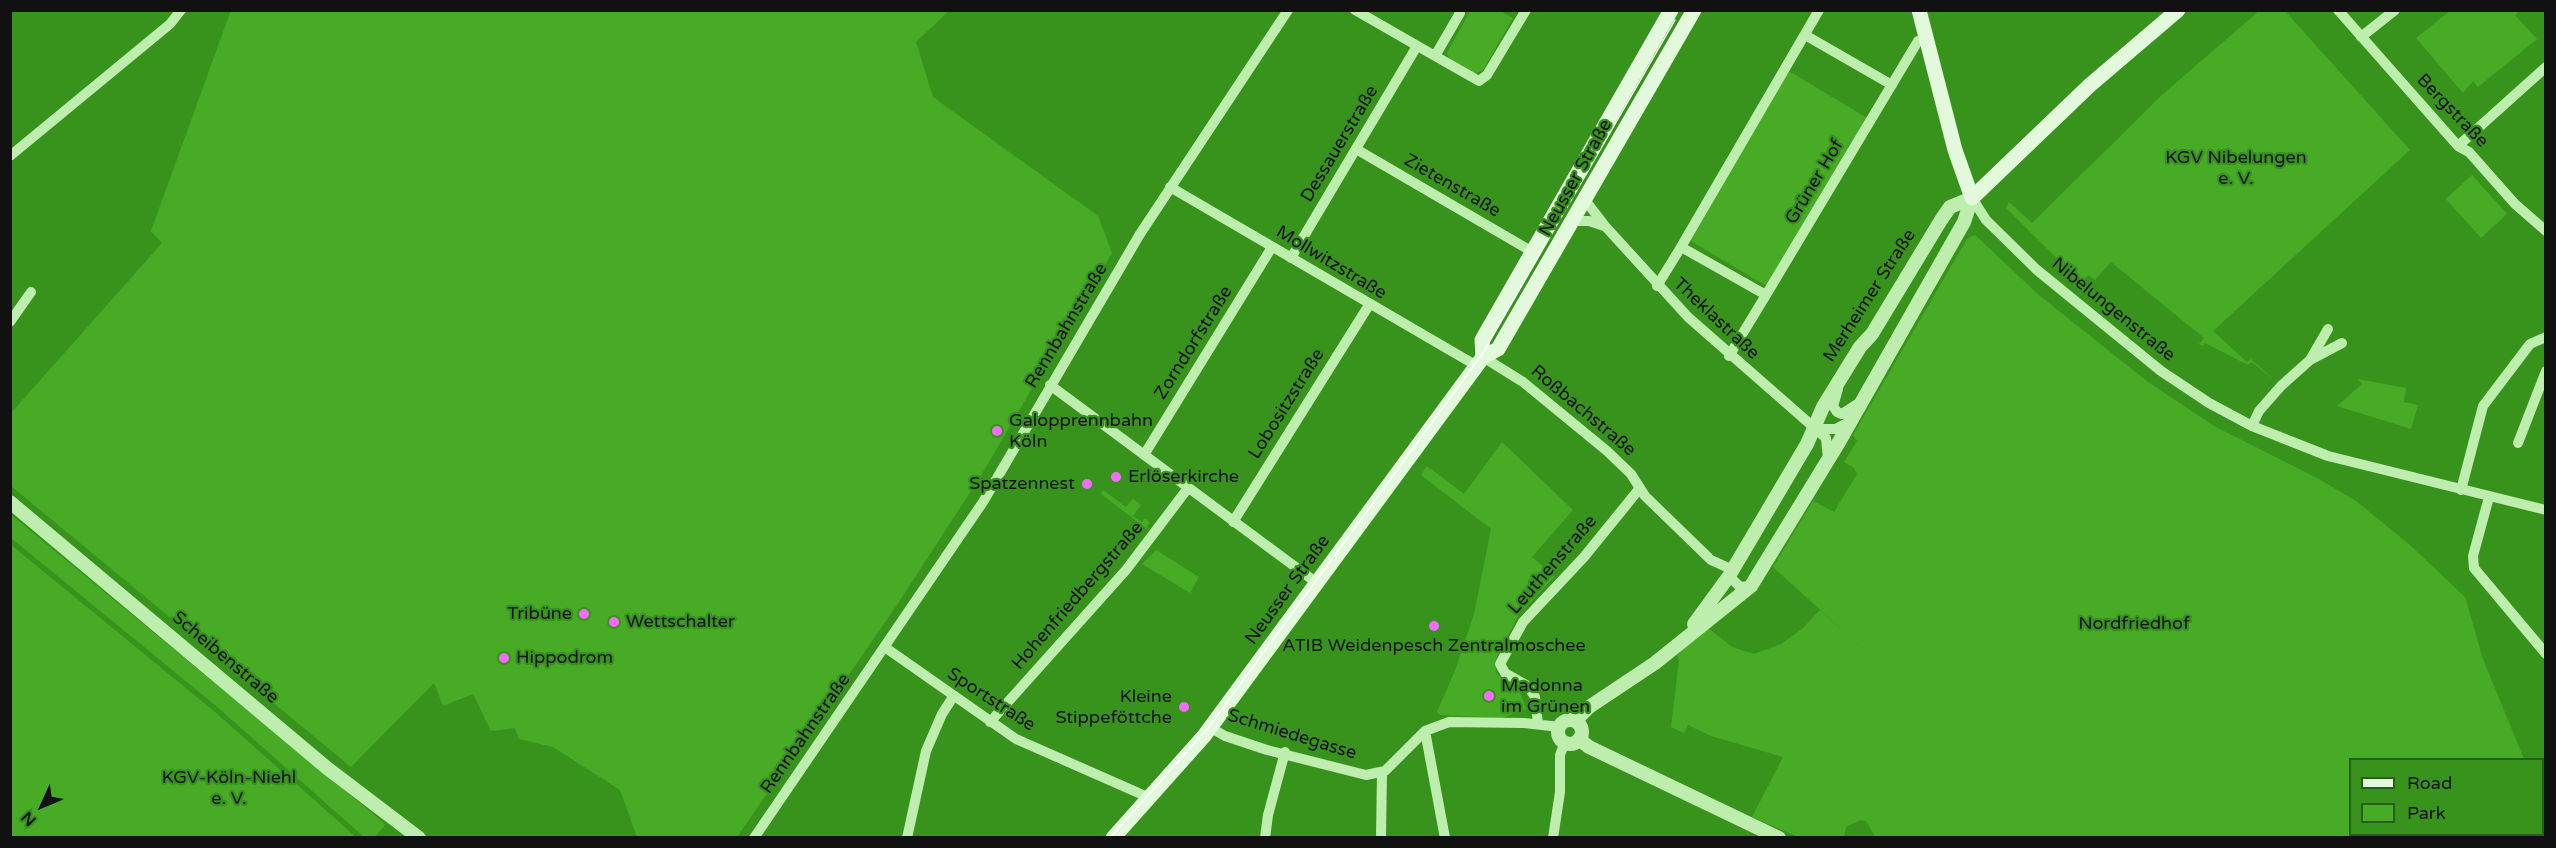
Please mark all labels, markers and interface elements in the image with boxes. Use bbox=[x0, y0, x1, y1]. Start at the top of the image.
street label: Bergstraße bbox=[2412, 70, 2492, 152]
street label: Dessauerstraße bbox=[1297, 82, 1383, 206]
street label: Neusser Straße bbox=[1535, 116, 1617, 240]
street label: Grüner Hof bbox=[1781, 136, 1849, 228]
park label: KGV Nibelungen e. V. bbox=[2165, 147, 2307, 190]
street label: Zietenstraße bbox=[1400, 150, 1504, 222]
street label: Mollwitzstraße bbox=[1272, 221, 1390, 305]
street label: Merheimer Straße bbox=[1819, 226, 1921, 366]
street label: Nibelungenstraße bbox=[2047, 254, 2179, 366]
street label: Rennbahnstraße bbox=[1021, 260, 1113, 392]
street label: Theklastraße bbox=[1668, 274, 1764, 364]
street label: Zorndorfstraße bbox=[1150, 282, 1238, 404]
street label: Lobositzstraße bbox=[1244, 345, 1330, 463]
street label: Roßbachstraße bbox=[1526, 361, 1640, 461]
place label: Galopprennbahn Köln bbox=[1009, 410, 1153, 452]
marker: Galopprennbahn Köln bbox=[990, 424, 1004, 438]
place label: Erlöserkirche bbox=[1128, 466, 1239, 488]
marker: Erlöserkirche bbox=[1109, 470, 1123, 484]
place label: Spatzennest bbox=[969, 473, 1075, 495]
marker: Spatzennest bbox=[1080, 477, 1094, 491]
street label: Leuthenstraße bbox=[1504, 511, 1602, 619]
street label: Hohenfriedbergstraße bbox=[1008, 518, 1148, 674]
street label: Neusser Straße bbox=[1241, 531, 1335, 649]
place label: Tribüne bbox=[507, 603, 572, 625]
street label: Scheibenstraße bbox=[167, 607, 283, 709]
marker: Tribüne bbox=[577, 607, 591, 621]
place label: Wettschalter bbox=[626, 611, 735, 633]
park label: Nordfriedhof bbox=[2078, 613, 2190, 635]
marker: Wettschalter bbox=[607, 615, 621, 629]
marker: ATIB Weidenpesch Zentralmoschee bbox=[1427, 619, 1441, 633]
place label: ATIB Weidenpesch Zentralmoschee bbox=[1282, 635, 1586, 657]
place label: Hippodrom bbox=[516, 647, 613, 669]
marker: Hippodrom bbox=[497, 651, 511, 665]
street label: Sportstraße bbox=[943, 664, 1039, 736]
street label: Rennbahnstraße bbox=[756, 670, 856, 798]
place label: Madonna im Grünen bbox=[1501, 675, 1590, 718]
place label: Kleine Stippeföttche bbox=[1055, 686, 1172, 728]
marker: Madonna im Grünen bbox=[1482, 689, 1496, 703]
marker: Kleine Stippeföttche bbox=[1177, 700, 1191, 714]
street label: Schmiedegasse bbox=[1225, 705, 1359, 765]
legend bbox=[2349, 758, 2544, 836]
park label: KGV-Köln-Niehl e. V. bbox=[162, 767, 296, 810]
text: Road bbox=[2407, 772, 2452, 794]
north arrow bbox=[12, 776, 72, 836]
text: Park bbox=[2407, 802, 2445, 824]
text: N bbox=[17, 807, 41, 830]

